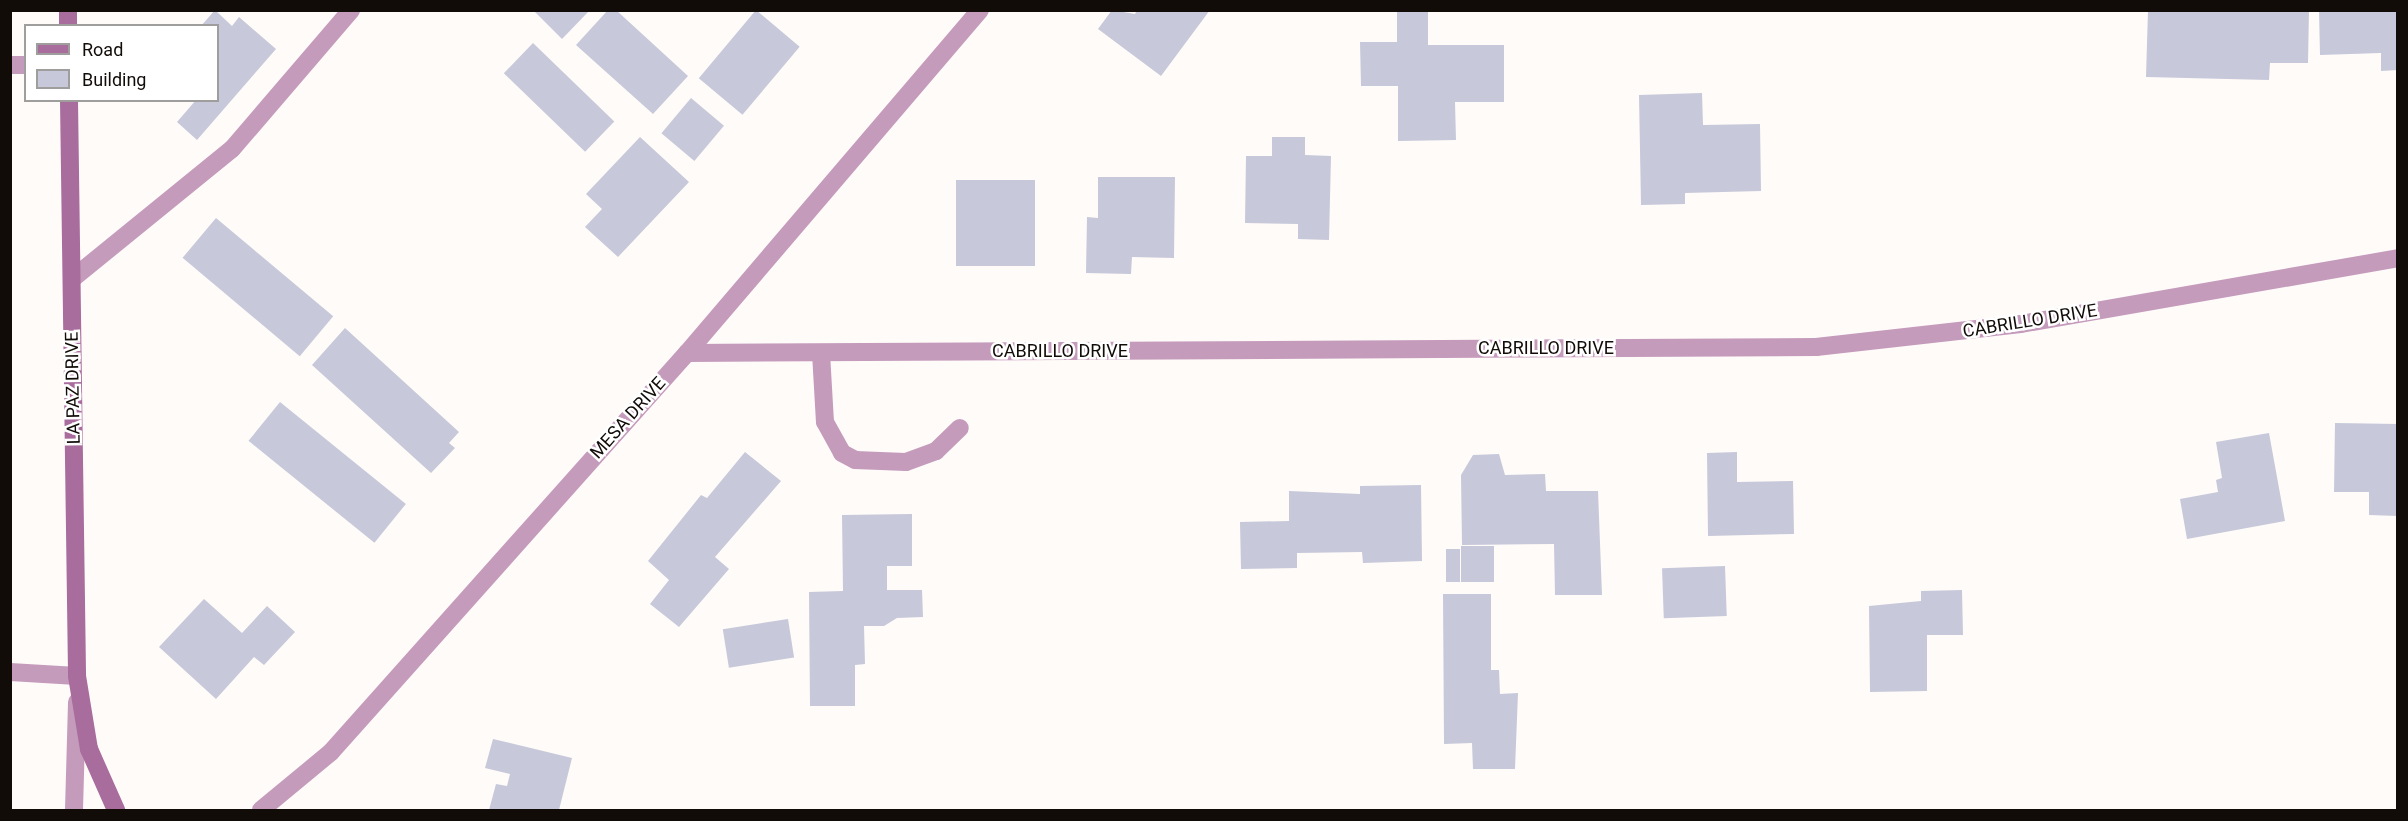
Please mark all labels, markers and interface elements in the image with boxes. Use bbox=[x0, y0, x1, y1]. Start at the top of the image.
legend bbox=[24, 24, 219, 102]
text: Road bbox=[82, 39, 123, 60]
text: Building bbox=[82, 69, 146, 90]
street label: CABRILLO DRIVE bbox=[1961, 300, 2099, 342]
street label: LA PAZ DRIVE bbox=[61, 331, 85, 445]
street label: CABRILLO DRIVE bbox=[1478, 337, 1614, 359]
street label: CABRILLO DRIVE bbox=[992, 340, 1128, 362]
street label: MESA DRIVE bbox=[586, 373, 670, 463]

